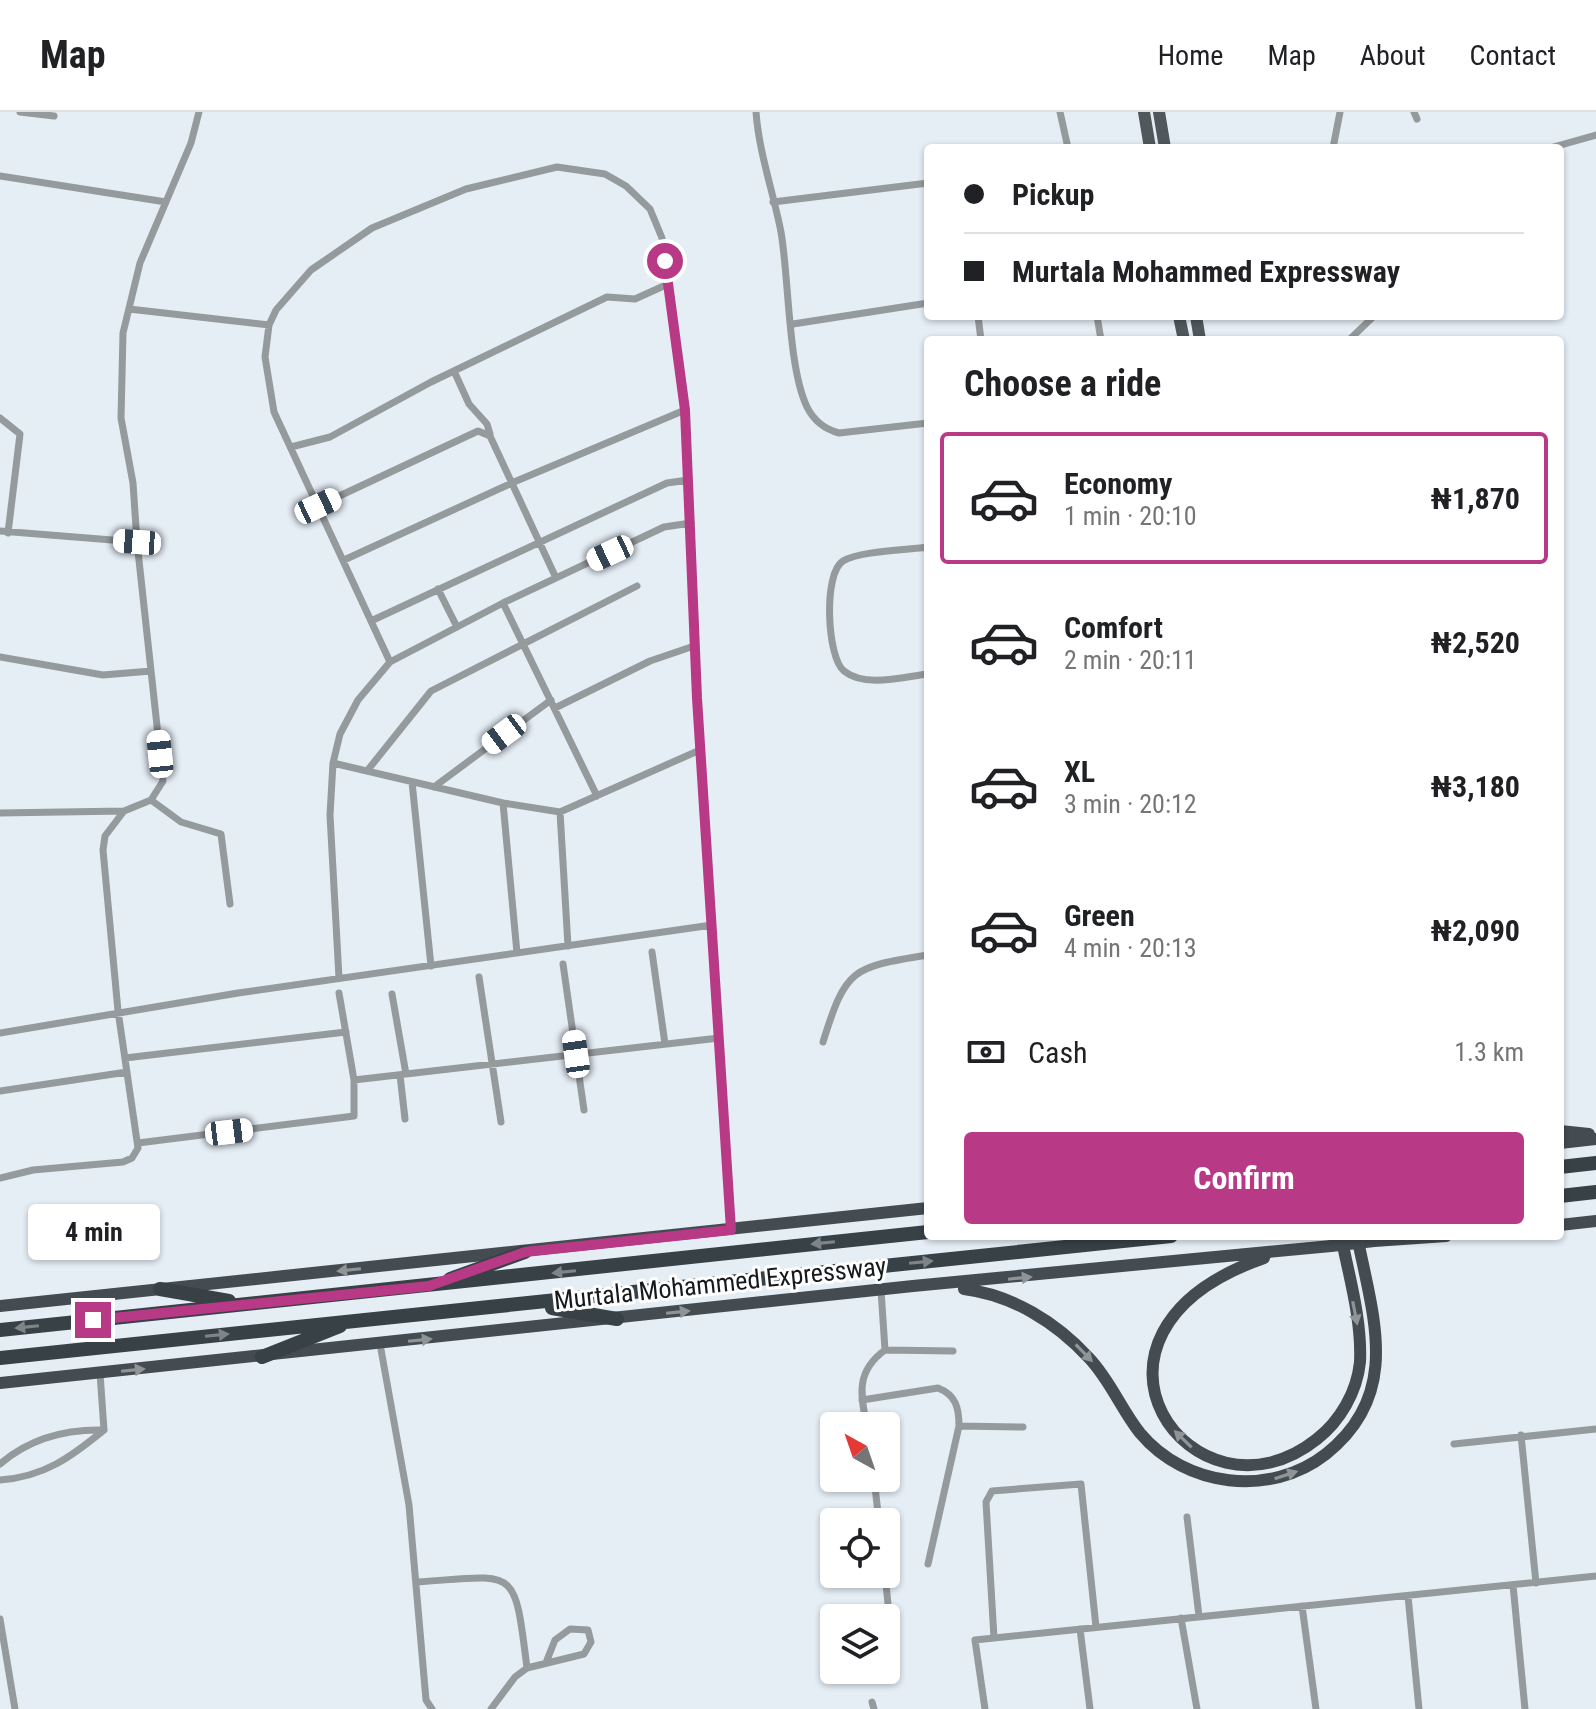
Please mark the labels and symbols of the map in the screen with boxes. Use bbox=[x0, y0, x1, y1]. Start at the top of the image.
route start bbox=[647, 243, 683, 279]
car bbox=[291, 485, 345, 527]
car bbox=[112, 528, 162, 556]
car bbox=[583, 532, 637, 574]
car bbox=[478, 710, 530, 758]
car bbox=[146, 729, 174, 779]
car bbox=[561, 1029, 591, 1079]
car bbox=[204, 1117, 254, 1147]
callout: 4 min bbox=[27, 1204, 159, 1260]
one-way arrow bbox=[810, 1237, 835, 1250]
street label: Murtala Mohammed Expressway bbox=[552, 1251, 888, 1315]
one-way arrow bbox=[909, 1255, 934, 1268]
one-way arrow bbox=[336, 1264, 361, 1277]
one-way arrow bbox=[551, 1266, 576, 1279]
one-way arrow bbox=[1008, 1271, 1033, 1284]
one-way arrow bbox=[1350, 1300, 1362, 1325]
route end bbox=[75, 1302, 111, 1338]
one-way arrow bbox=[666, 1306, 691, 1319]
one-way arrow bbox=[14, 1321, 39, 1334]
one-way arrow bbox=[205, 1328, 230, 1341]
one-way arrow bbox=[408, 1333, 433, 1346]
one-way arrow bbox=[1074, 1343, 1092, 1362]
one-way arrow bbox=[121, 1363, 146, 1376]
north arrow bbox=[820, 1412, 900, 1492]
one-way arrow bbox=[1173, 1430, 1192, 1448]
one-way arrow bbox=[1275, 1468, 1299, 1481]

